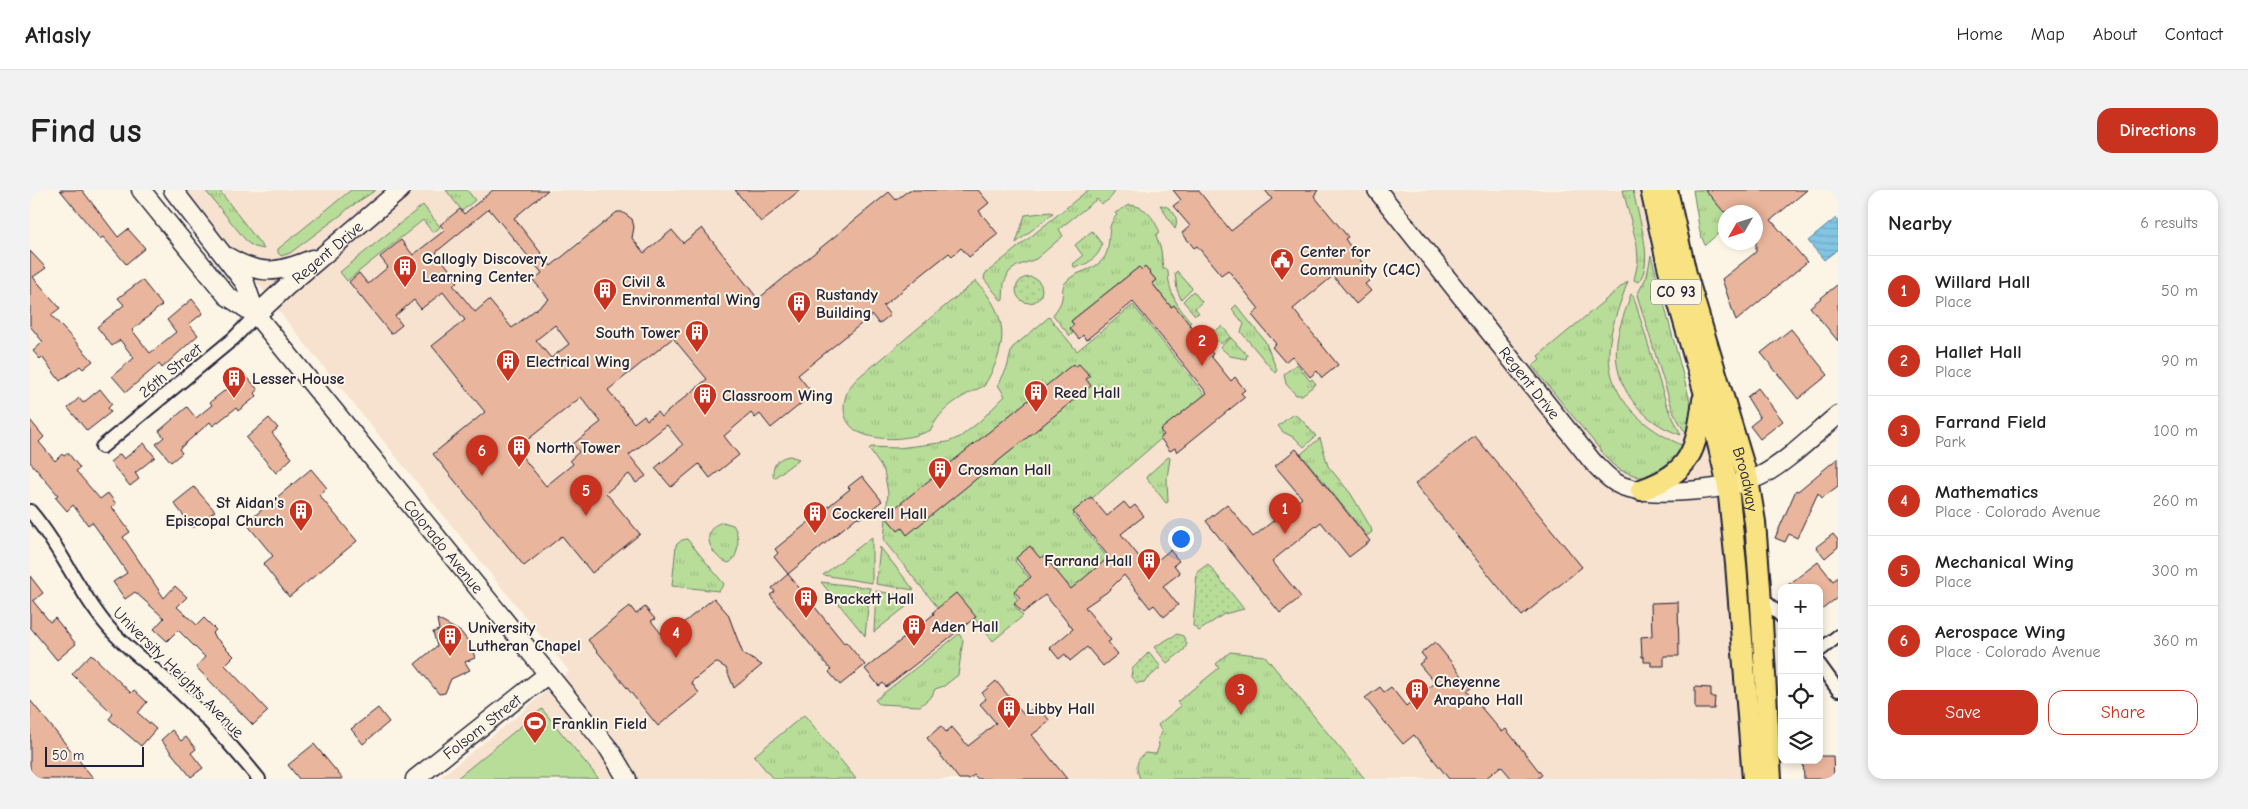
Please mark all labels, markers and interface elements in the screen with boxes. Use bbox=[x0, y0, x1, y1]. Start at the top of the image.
text: Atlasly bbox=[25, 21, 91, 49]
text: Home bbox=[1956, 24, 2003, 45]
text: Map bbox=[2031, 24, 2065, 45]
text: About bbox=[2093, 24, 2137, 45]
text: Contact bbox=[2165, 24, 2223, 45]
button: Directions bbox=[2097, 108, 2218, 153]
text: Find us bbox=[30, 110, 142, 151]
north arrow bbox=[1718, 205, 1763, 250]
text: Nearby bbox=[1888, 211, 1952, 235]
text: 6 results bbox=[2140, 214, 2198, 232]
street label: Regent Drive bbox=[289, 218, 367, 288]
place label: Center for Community (C4C) bbox=[1300, 243, 1421, 279]
public building icon: Center for Community (C4C) bbox=[1269, 247, 1295, 281]
place label: Gallogly Discovery Learning Center bbox=[422, 250, 548, 286]
building icon: Gallogly Discovery Learning Center bbox=[392, 254, 418, 288]
text: Willard Hall bbox=[1935, 271, 2030, 293]
place label: Civil & Environmental Wing bbox=[622, 273, 761, 309]
building icon: Civil & Environmental Wing bbox=[592, 277, 618, 311]
road number: CO 93 bbox=[1651, 280, 1701, 304]
text: 1 bbox=[1901, 282, 1907, 300]
text: 50 m bbox=[2161, 282, 2198, 300]
place label: Rustandy Building bbox=[816, 286, 878, 322]
building icon: Rustandy Building bbox=[786, 290, 812, 324]
text: Place bbox=[1935, 293, 1971, 311]
building icon: South Tower bbox=[684, 319, 710, 353]
place label: South Tower bbox=[596, 324, 681, 342]
pin: 2 bbox=[1186, 325, 1218, 366]
street label: 26th Street bbox=[136, 340, 206, 402]
text: Hallet Hall bbox=[1935, 341, 2022, 363]
street label: Regent Drive bbox=[1495, 344, 1563, 423]
building icon: Electrical Wing bbox=[495, 348, 521, 382]
text: 2 bbox=[1900, 352, 1908, 370]
text: 90 m bbox=[2161, 352, 2198, 370]
place label: Electrical Wing bbox=[526, 353, 630, 371]
text: Place bbox=[1935, 363, 1971, 381]
building icon: Lesser House bbox=[221, 365, 247, 399]
place label: Lesser House bbox=[252, 370, 344, 388]
building icon: Reed Hall bbox=[1023, 379, 1049, 413]
building icon: Classroom Wing bbox=[692, 382, 718, 416]
place label: Reed Hall bbox=[1054, 384, 1120, 402]
place label: Classroom Wing bbox=[722, 387, 833, 405]
text: Farrand Field bbox=[1935, 411, 2046, 433]
text: 3 bbox=[1900, 422, 1908, 440]
text: 100 m bbox=[2154, 422, 2198, 440]
text: Park bbox=[1935, 433, 1966, 451]
building icon: North Tower bbox=[506, 434, 532, 468]
pin: 6 bbox=[466, 435, 498, 476]
place label: North Tower bbox=[536, 439, 621, 457]
street label: Broadway bbox=[1729, 445, 1761, 514]
building icon: Crosman Hall bbox=[927, 456, 953, 490]
place label: Crosman Hall bbox=[958, 461, 1051, 479]
pin: 5 bbox=[570, 475, 602, 516]
text: Mathematics bbox=[1935, 481, 2038, 503]
text: 4 bbox=[1900, 492, 1908, 510]
text: 260 m bbox=[2153, 492, 2198, 510]
pin: 1 bbox=[1269, 493, 1301, 534]
place label: St Aidan's Episcopal Church bbox=[165, 494, 284, 530]
street label: Colorado Avenue bbox=[400, 496, 487, 597]
building icon: St Aidan's Episcopal Church bbox=[288, 498, 314, 532]
building icon: Cockerell Hall bbox=[802, 500, 828, 534]
text: Place · Colorado Avenue bbox=[1935, 503, 2101, 521]
place label: Cockerell Hall bbox=[832, 505, 927, 523]
your location bbox=[1168, 526, 1194, 552]
building icon: Farrand Hall bbox=[1136, 547, 1162, 581]
text: Mechanical Wing bbox=[1935, 551, 2074, 573]
place label: Farrand Hall bbox=[1044, 552, 1132, 570]
text: 5 bbox=[1900, 562, 1908, 580]
text: 300 m bbox=[2152, 562, 2198, 580]
text: Place bbox=[1935, 573, 1971, 591]
map controls bbox=[1778, 584, 1823, 764]
button: + bbox=[1778, 584, 1823, 629]
building icon: Brackett Hall bbox=[793, 585, 819, 619]
place label: Brackett Hall bbox=[824, 590, 914, 608]
street label: University Heights Avenue bbox=[109, 604, 247, 742]
building icon: Aden Hall bbox=[901, 613, 927, 647]
pin: 4 bbox=[660, 617, 692, 658]
place label: Aden Hall bbox=[932, 618, 999, 636]
place label: University Lutheran Chapel bbox=[468, 619, 581, 655]
text: Aerospace Wing bbox=[1935, 621, 2066, 643]
building icon: University Lutheran Chapel bbox=[437, 623, 463, 657]
button: − bbox=[1778, 629, 1823, 674]
text: 6 bbox=[1900, 632, 1908, 650]
text: 360 m bbox=[2153, 632, 2198, 650]
text: Place · Colorado Avenue bbox=[1935, 643, 2101, 661]
place label: Cheyenne Arapaho Hall bbox=[1434, 673, 1523, 709]
pin: 3 bbox=[1225, 674, 1257, 715]
button: locate bbox=[1778, 674, 1823, 719]
building icon: Cheyenne Arapaho Hall bbox=[1404, 677, 1430, 711]
button: Save bbox=[1888, 690, 2038, 735]
button: Share bbox=[2048, 690, 2198, 735]
street label: Folsom Street bbox=[440, 691, 525, 763]
building icon: Libby Hall bbox=[996, 695, 1022, 729]
place label: Libby Hall bbox=[1026, 700, 1095, 718]
sports icon: Franklin Field bbox=[522, 710, 548, 744]
place label: Franklin Field bbox=[552, 715, 647, 733]
button: layers bbox=[1778, 719, 1823, 764]
scale bar bbox=[45, 744, 144, 767]
text: 50 m bbox=[52, 747, 84, 764]

